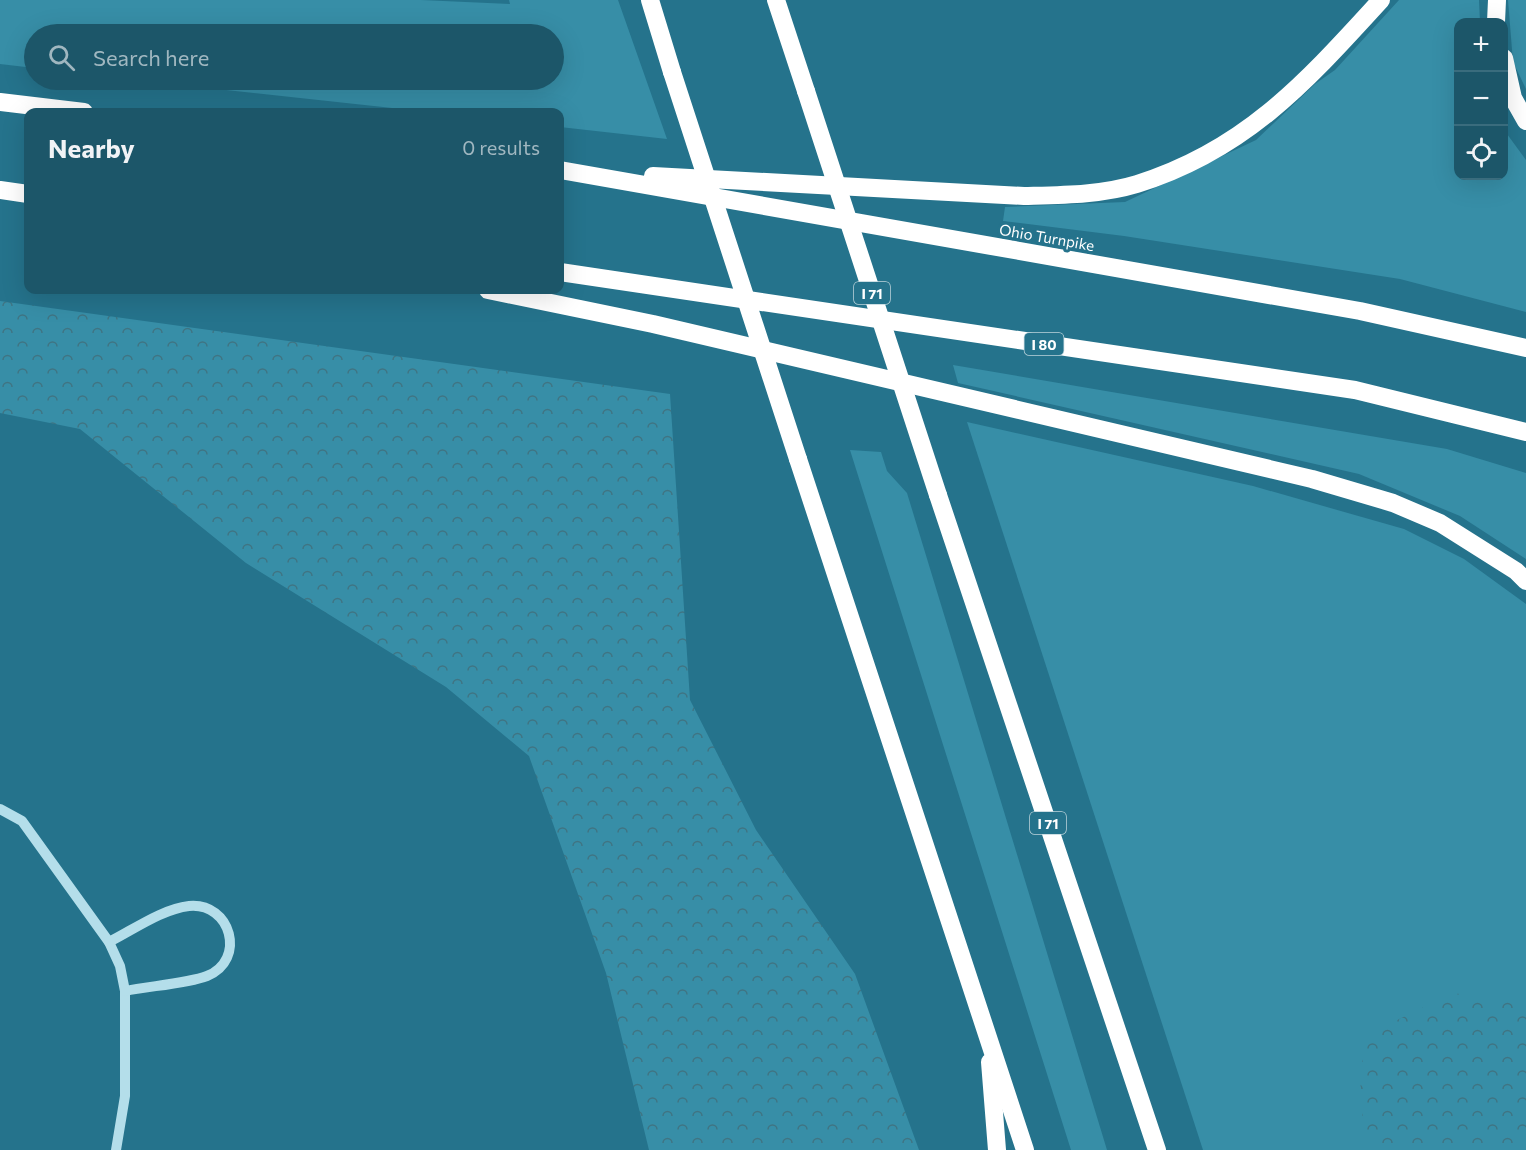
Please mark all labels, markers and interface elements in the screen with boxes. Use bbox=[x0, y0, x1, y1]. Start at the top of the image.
map controls bbox=[1454, 18, 1508, 180]
button: + bbox=[1454, 18, 1508, 72]
search box bbox=[24, 24, 564, 90]
icon: search bbox=[45, 41, 78, 74]
text: Search here bbox=[93, 44, 209, 71]
button: − bbox=[1454, 72, 1508, 126]
button: locate bbox=[1454, 126, 1508, 180]
text: Nearby bbox=[48, 132, 135, 163]
text: 0 results bbox=[462, 135, 540, 159]
street label: Ohio Turnpike bbox=[998, 220, 1096, 254]
road number: I 71 bbox=[854, 282, 890, 304]
road number: I 80 bbox=[1024, 333, 1064, 355]
road number: I 71 bbox=[1030, 812, 1066, 834]

